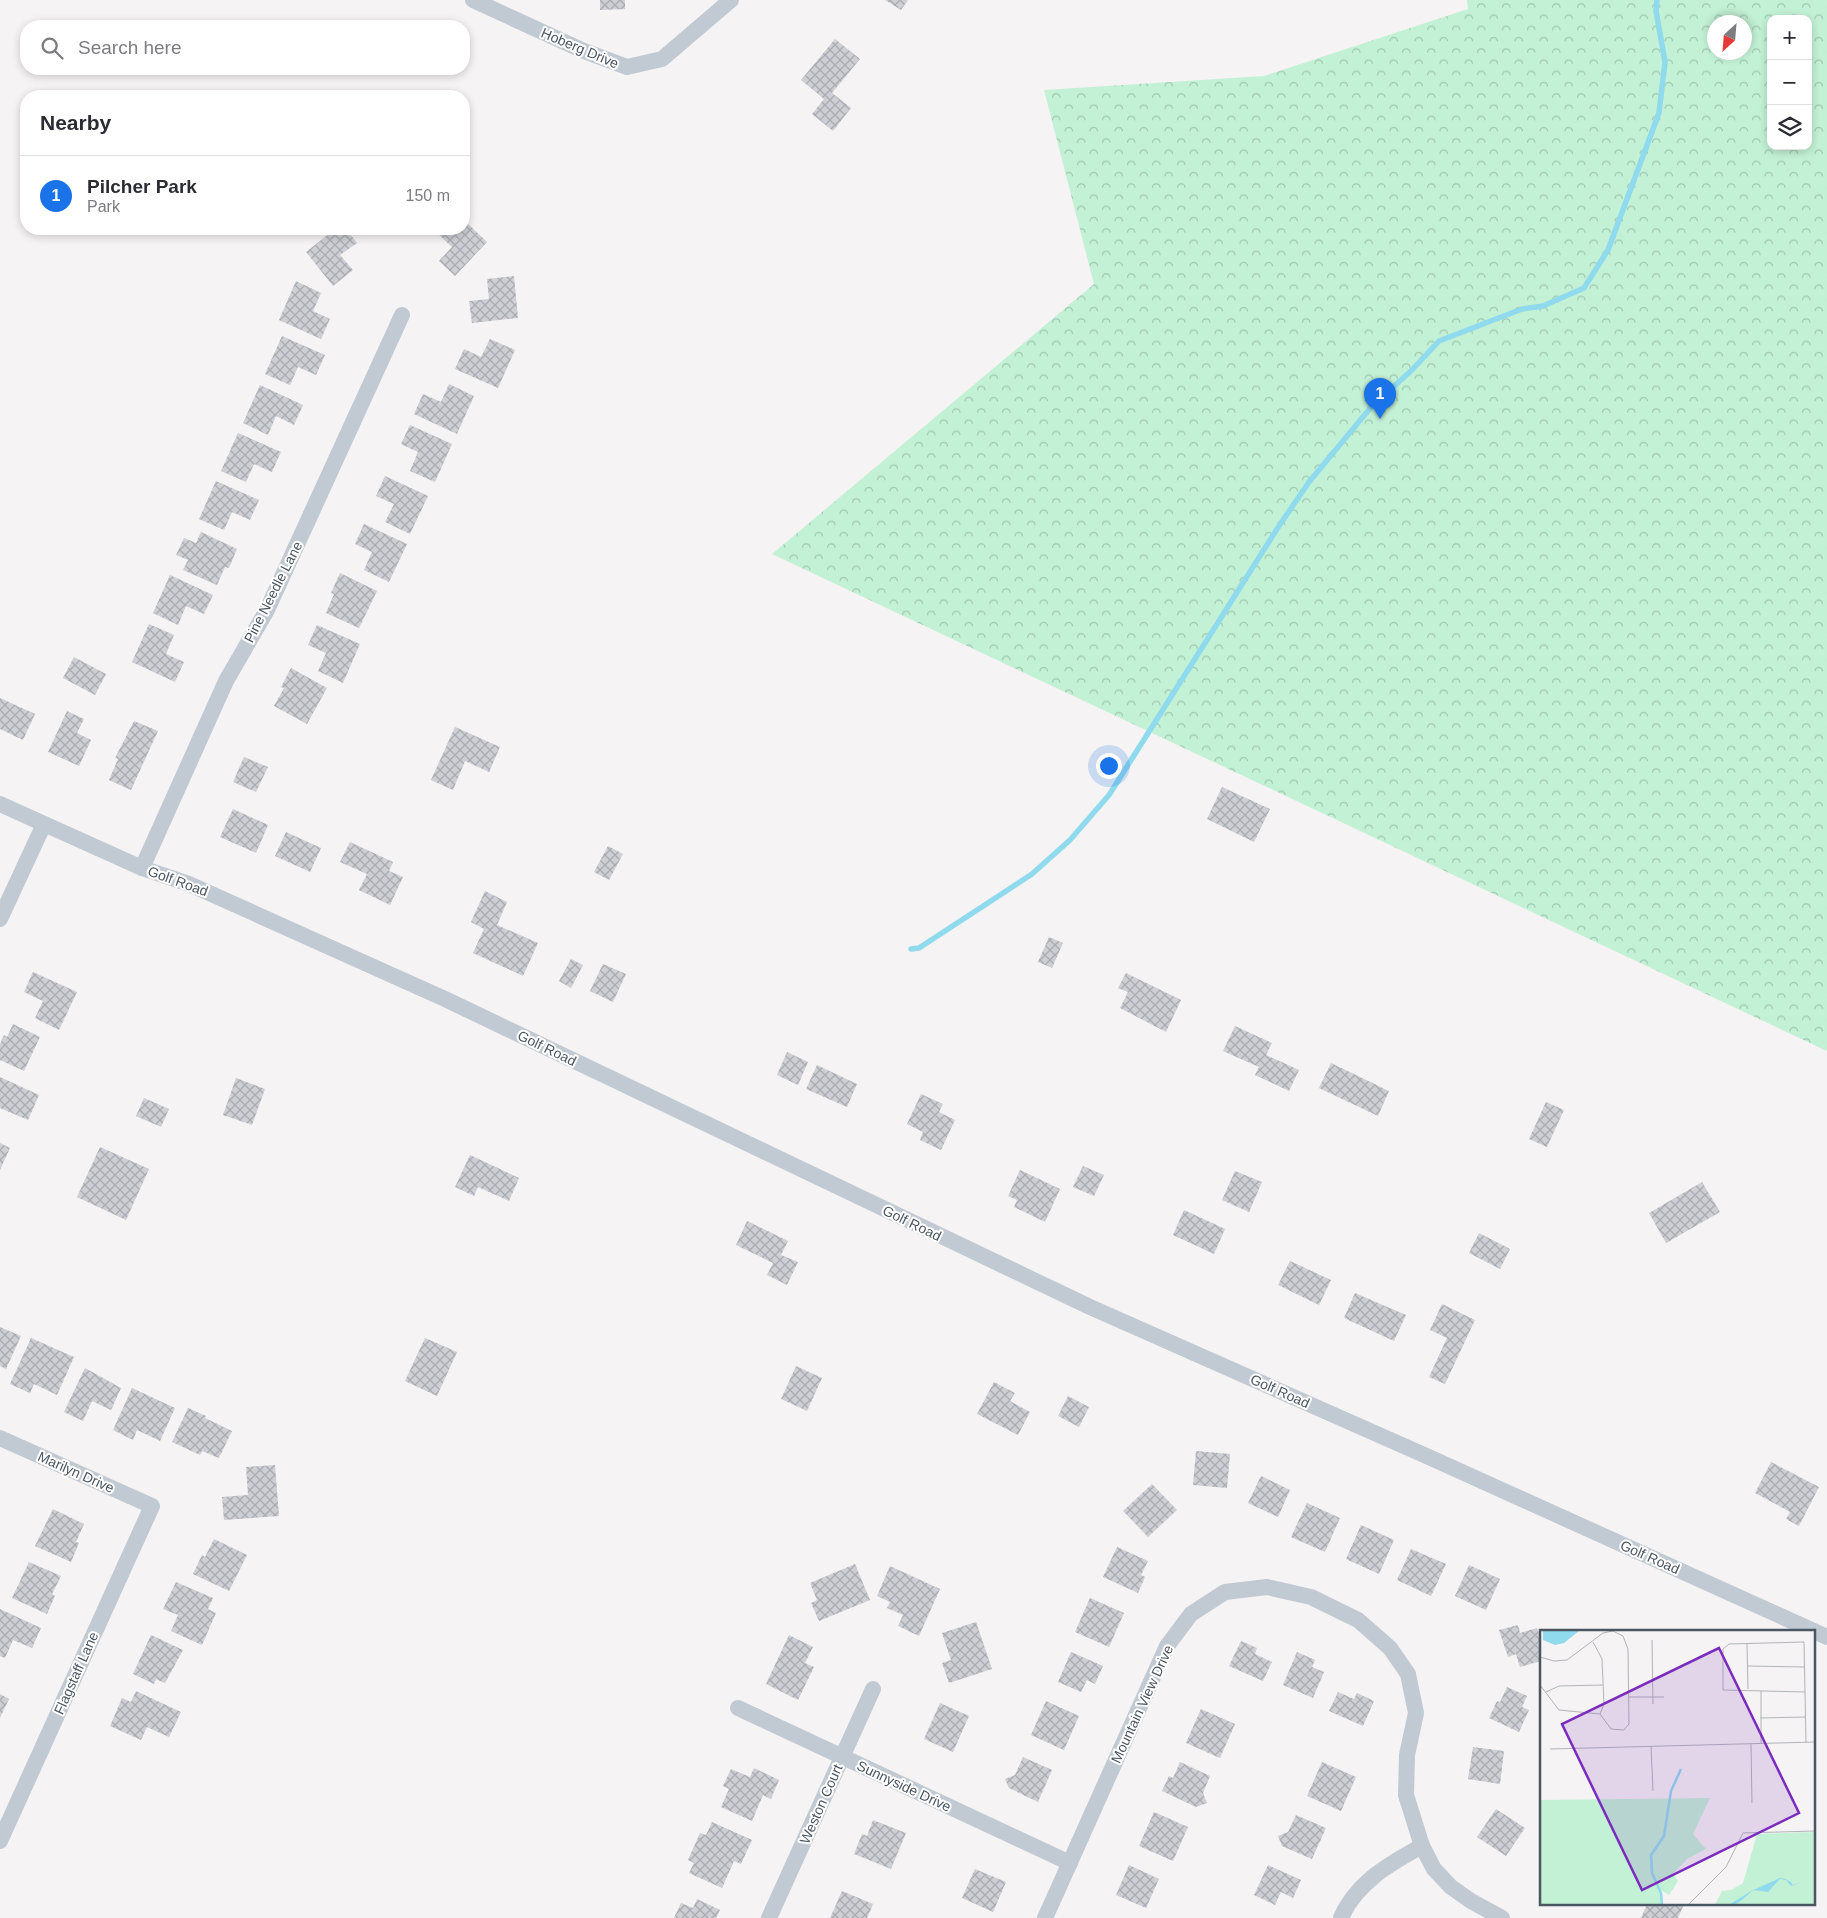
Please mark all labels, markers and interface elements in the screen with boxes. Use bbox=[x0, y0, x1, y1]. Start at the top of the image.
north arrow bbox=[1707, 15, 1752, 60]
map controls bbox=[1767, 15, 1812, 150]
button: + bbox=[1767, 15, 1812, 60]
search box bbox=[20, 20, 470, 75]
street label: Hoberg Drive bbox=[539, 25, 621, 72]
icon: search bbox=[38, 34, 66, 62]
text: Search here bbox=[78, 37, 182, 58]
button: − bbox=[1767, 60, 1812, 105]
button: layers bbox=[1767, 105, 1812, 150]
text: Nearby bbox=[40, 111, 111, 134]
text: Pilcher Park bbox=[87, 176, 197, 197]
text: 1 bbox=[52, 187, 60, 204]
text: 150 m bbox=[406, 187, 450, 204]
text: Park bbox=[87, 198, 120, 215]
pin: 1 bbox=[1364, 378, 1396, 419]
street label: Pine Needle Lane bbox=[241, 539, 305, 645]
your location bbox=[1096, 753, 1122, 779]
street label: Golf Road bbox=[146, 863, 210, 899]
street label: Golf Road bbox=[515, 1027, 579, 1069]
street label: Golf Road bbox=[880, 1202, 944, 1244]
street label: Golf Road bbox=[1248, 1371, 1312, 1411]
street label: Marilyn Drive bbox=[35, 1448, 117, 1496]
street label: Golf Road bbox=[1618, 1537, 1682, 1577]
street label: Flagstaff Lane bbox=[51, 1629, 101, 1717]
inset map bbox=[1540, 1630, 1814, 1906]
street label: Mountain View Drive bbox=[1108, 1642, 1176, 1765]
street label: Sunnyside Drive bbox=[854, 1757, 954, 1815]
street label: Weston Court bbox=[796, 1762, 846, 1846]

